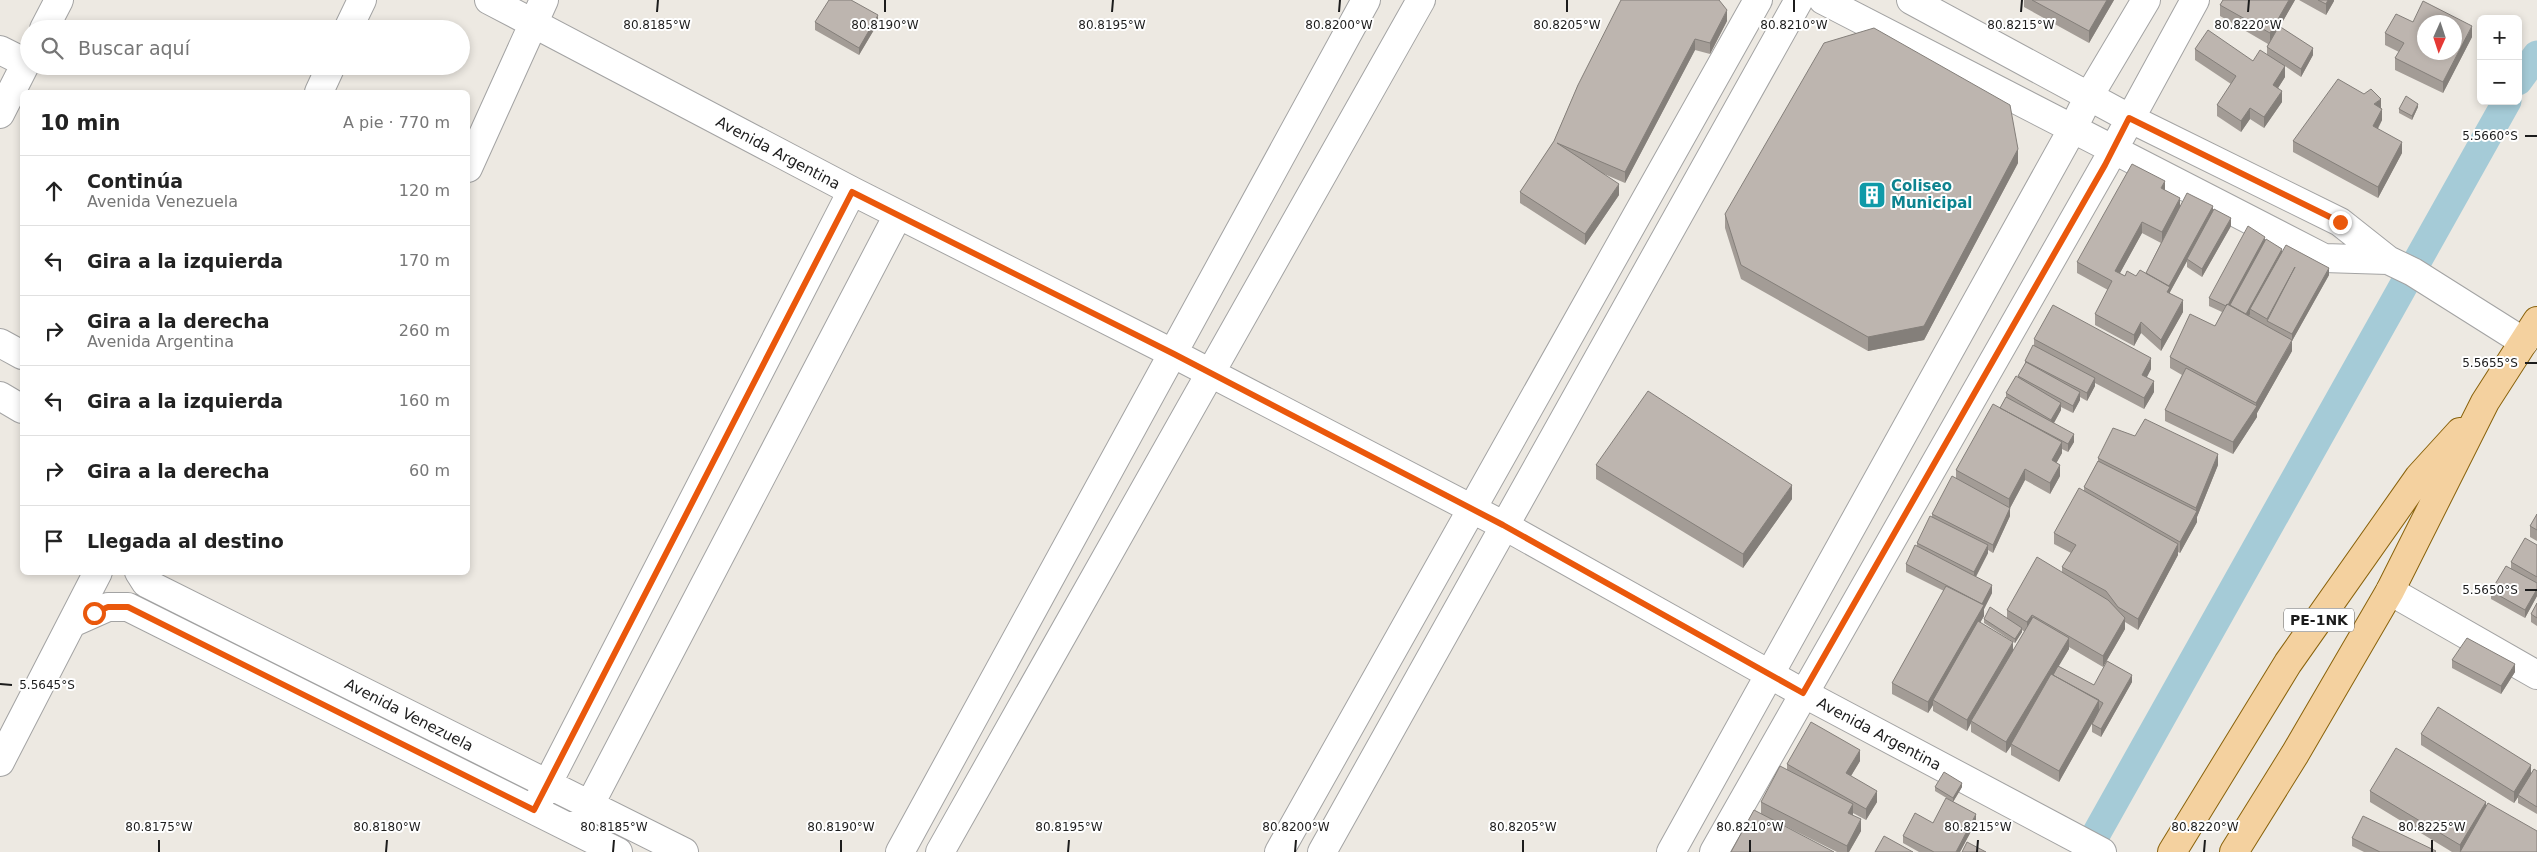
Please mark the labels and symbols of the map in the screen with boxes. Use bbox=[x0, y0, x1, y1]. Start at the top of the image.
north arrow bbox=[2417, 15, 2462, 60]
text: 80.8185°W bbox=[623, 18, 691, 32]
text: 80.8190°W bbox=[851, 18, 919, 32]
text: 80.8195°W bbox=[1078, 18, 1146, 32]
text: 80.8200°W bbox=[1305, 18, 1373, 32]
text: 80.8205°W bbox=[1533, 18, 1601, 32]
text: 80.8210°W bbox=[1760, 18, 1828, 32]
text: 80.8215°W bbox=[1987, 18, 2055, 32]
text: 80.8220°W bbox=[2214, 18, 2282, 32]
street label: Avenida Argentina bbox=[713, 113, 843, 193]
text: 5.5660°S bbox=[2462, 129, 2518, 143]
place label: Coliseo Municipal bbox=[1891, 177, 1972, 212]
building icon: Coliseo Municipal bbox=[1857, 180, 1887, 210]
route end bbox=[2329, 211, 2352, 234]
text: 5.5655°S bbox=[2462, 356, 2518, 370]
text: 5.5650°S bbox=[2462, 583, 2518, 597]
route start bbox=[83, 602, 106, 625]
road number: PE-1NK bbox=[2284, 608, 2354, 632]
street label: Avenida Venezuela bbox=[342, 675, 476, 755]
text: 5.5645°S bbox=[19, 678, 75, 692]
street label: Avenida Argentina bbox=[1814, 694, 1944, 774]
text: 80.8175°W bbox=[125, 820, 193, 834]
text: 80.8180°W bbox=[353, 820, 421, 834]
text: 80.8185°W bbox=[580, 820, 648, 834]
text: 80.8190°W bbox=[807, 820, 875, 834]
text: 80.8195°W bbox=[1035, 820, 1103, 834]
text: 80.8200°W bbox=[1262, 820, 1330, 834]
text: 80.8205°W bbox=[1489, 820, 1557, 834]
text: 80.8210°W bbox=[1716, 820, 1784, 834]
text: 80.8215°W bbox=[1944, 820, 2012, 834]
text: 80.8220°W bbox=[2171, 820, 2239, 834]
text: 80.8225°W bbox=[2398, 820, 2466, 834]

